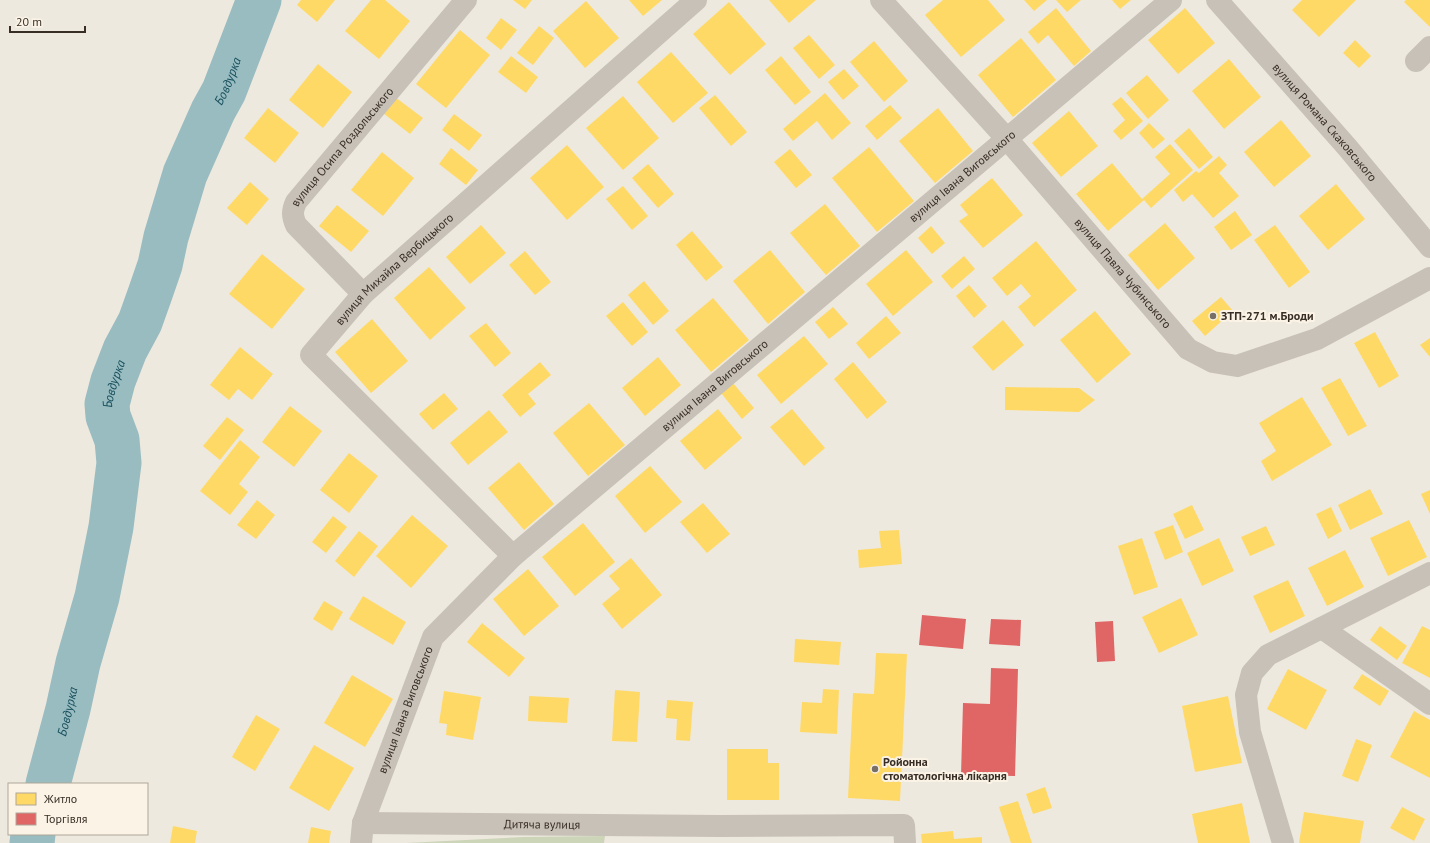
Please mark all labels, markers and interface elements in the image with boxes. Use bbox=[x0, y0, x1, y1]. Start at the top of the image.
scale bar bbox=[10, 8, 85, 34]
text: 20 m bbox=[16, 14, 42, 29]
water label: Бовдурка bbox=[210, 54, 245, 108]
street label: вулиця Романа Скаковського bbox=[1269, 60, 1380, 184]
street label: вулиця Осипа Роздольського bbox=[287, 84, 396, 208]
street label: вулиця Івана Виговського bbox=[906, 127, 1018, 225]
street label: вулиця Михайла Вербицького bbox=[332, 210, 456, 328]
street label: вулиця Павла Чубинського bbox=[1072, 215, 1175, 331]
place label: ЗТП-271 м.Броди bbox=[1221, 308, 1314, 323]
marker: ЗТП-271 м.Броди bbox=[1208, 311, 1218, 321]
street label: вулиця Івана Виговського bbox=[658, 336, 771, 434]
water label: Бовдурка bbox=[99, 357, 130, 409]
street label: вулиця Івана Виговського bbox=[374, 644, 436, 775]
water label: Бовдурка bbox=[53, 685, 82, 738]
place label: Ройонна стоматологічна лікарня bbox=[883, 754, 1007, 783]
marker: Ройонна стоматологічна лікарня bbox=[870, 764, 880, 774]
legend bbox=[8, 783, 148, 835]
text: Житло bbox=[43, 791, 77, 806]
text: Торгівля bbox=[44, 811, 87, 826]
street label: Дитяча вулиця bbox=[504, 816, 580, 832]

